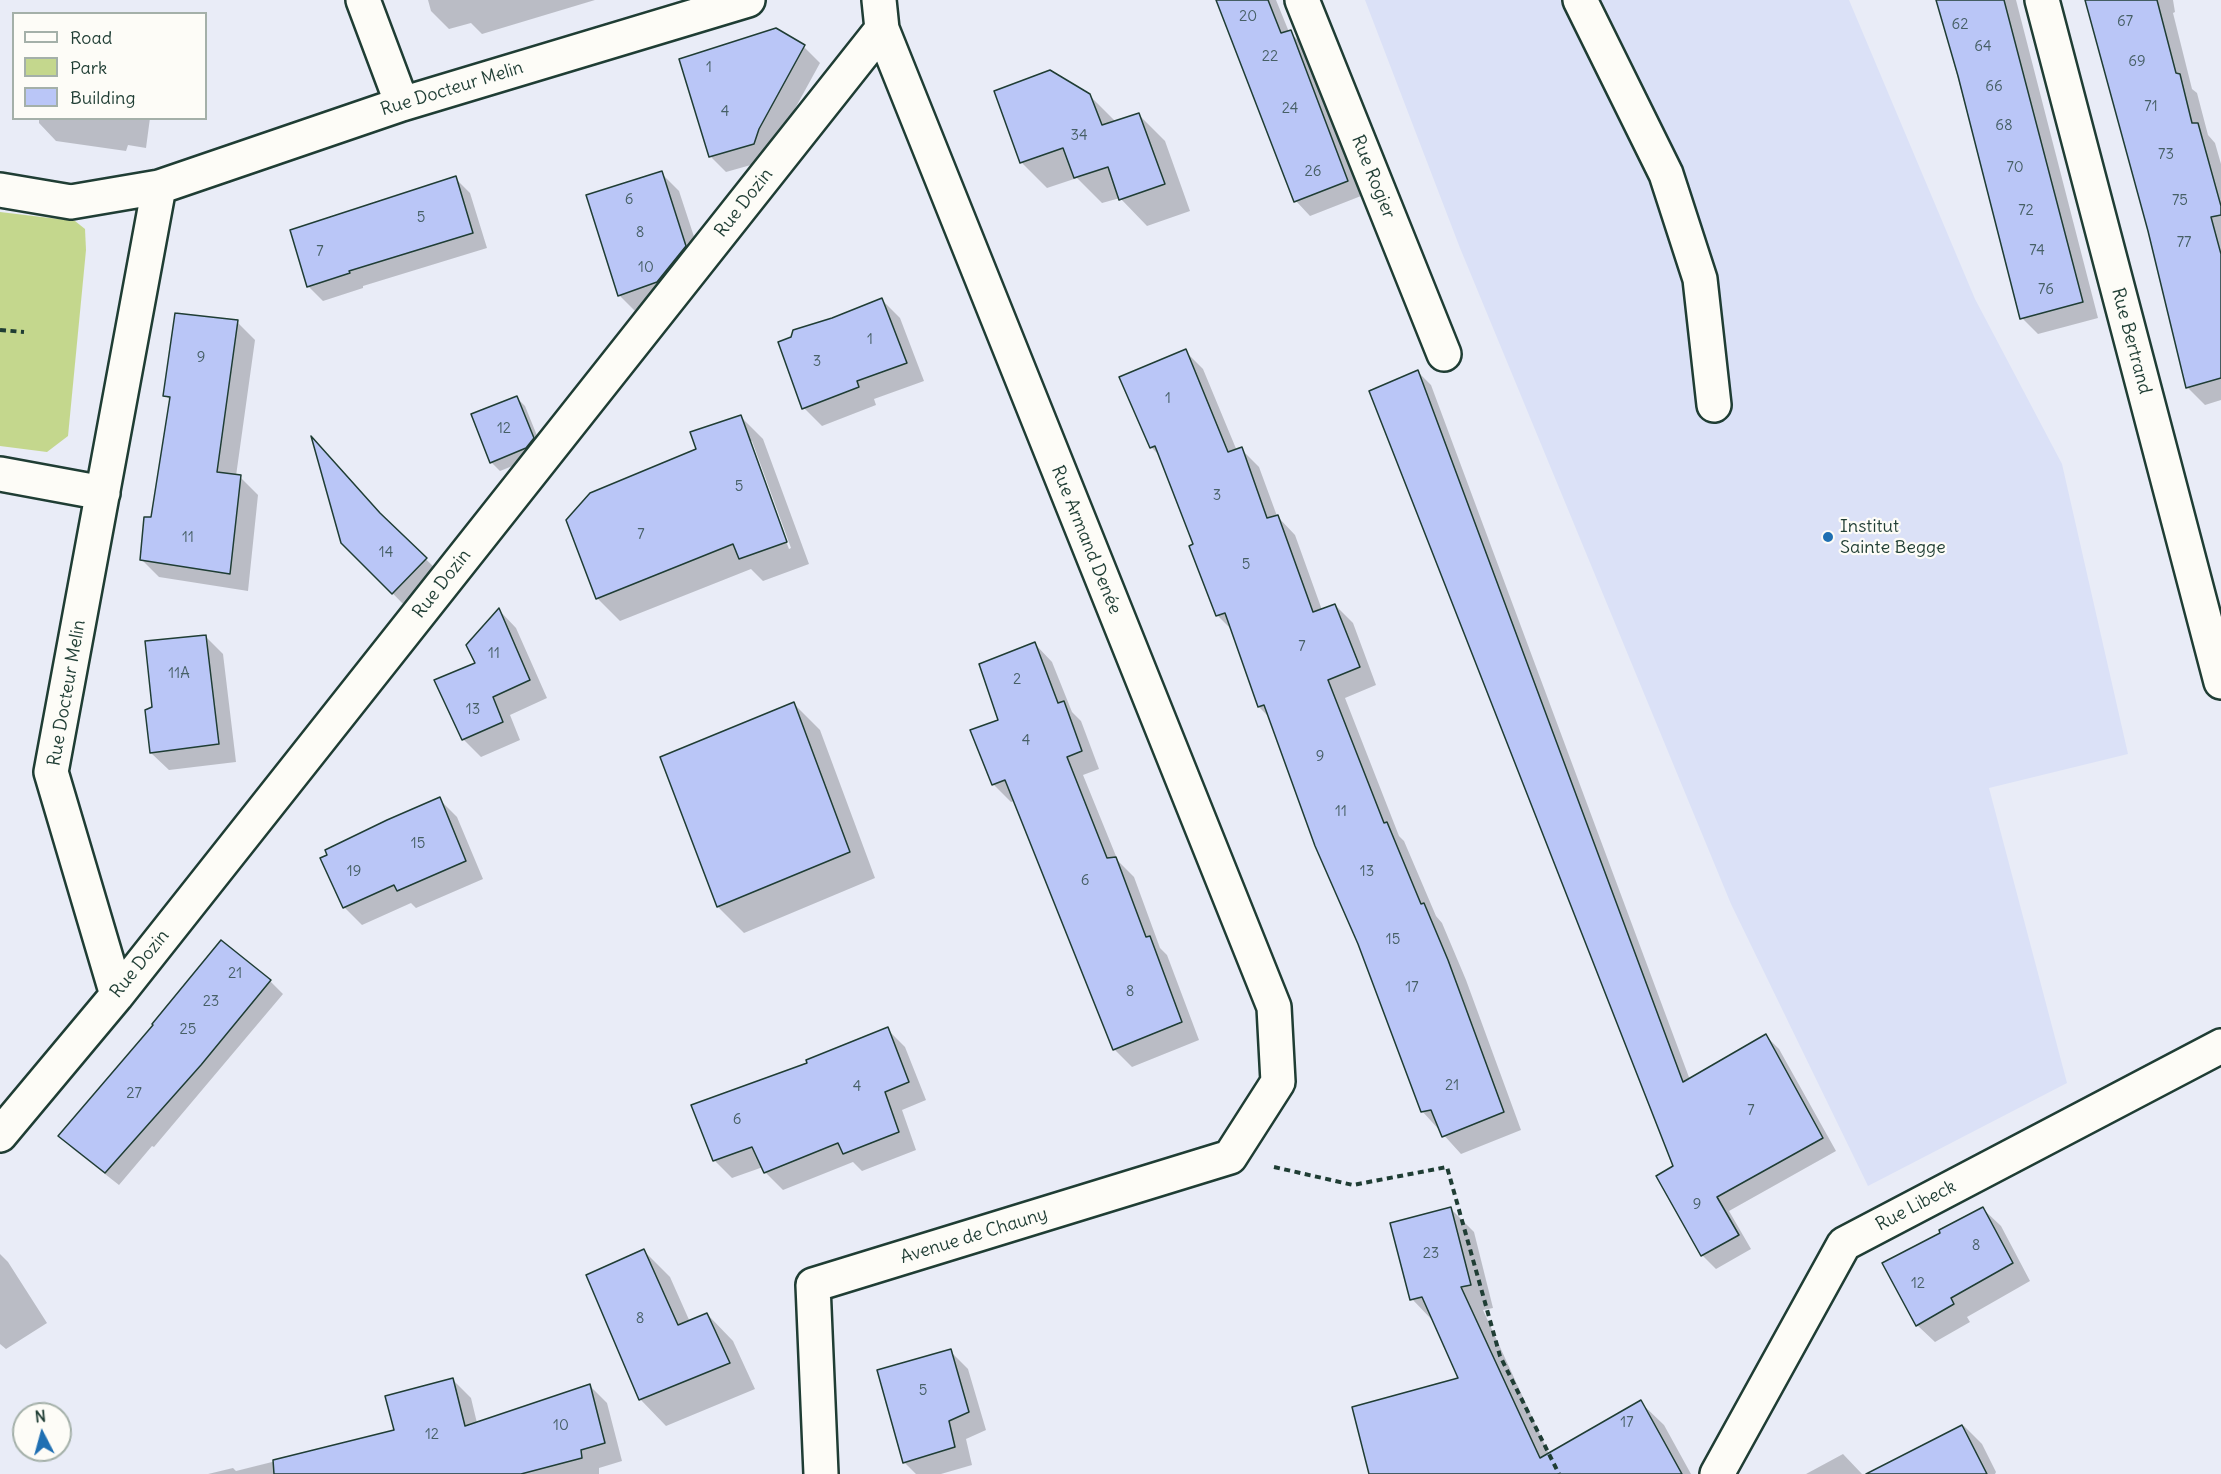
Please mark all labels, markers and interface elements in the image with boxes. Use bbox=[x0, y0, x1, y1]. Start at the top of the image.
house number: 20 bbox=[1239, 8, 1257, 26]
legend bbox=[12, 12, 207, 120]
house number: 67 bbox=[2117, 13, 2133, 31]
house number: 62 bbox=[1952, 16, 1968, 34]
text: Road bbox=[70, 26, 112, 49]
house number: 64 bbox=[1974, 38, 1992, 56]
house number: 22 bbox=[1262, 48, 1278, 66]
house number: 69 bbox=[2128, 53, 2146, 71]
text: Park bbox=[70, 56, 107, 79]
street label: Rue Docteur Melin bbox=[378, 57, 526, 121]
house number: 1 bbox=[706, 59, 712, 77]
house number: 66 bbox=[1985, 78, 2003, 96]
text: Building bbox=[70, 86, 135, 109]
house number: 71 bbox=[2144, 98, 2158, 116]
house number: 24 bbox=[1282, 100, 1298, 118]
house number: 4 bbox=[721, 103, 729, 121]
house number: 68 bbox=[1995, 117, 2013, 135]
house number: 34 bbox=[1070, 127, 1088, 145]
street label: Rue Rogier bbox=[1346, 132, 1400, 222]
house number: 73 bbox=[2158, 146, 2174, 164]
house number: 70 bbox=[2006, 159, 2024, 177]
house number: 26 bbox=[1305, 163, 1321, 181]
street label: Rue Dozin bbox=[710, 164, 778, 242]
house number: 6 bbox=[625, 191, 633, 209]
house number: 75 bbox=[2172, 192, 2188, 210]
house number: 72 bbox=[2018, 202, 2034, 220]
house number: 5 bbox=[417, 209, 425, 227]
house number: 8 bbox=[636, 224, 644, 242]
house number: 77 bbox=[2177, 234, 2191, 252]
house number: 74 bbox=[2029, 242, 2045, 260]
house number: 7 bbox=[316, 243, 324, 261]
house number: 10 bbox=[638, 259, 654, 277]
house number: 76 bbox=[2038, 281, 2054, 299]
street label: Rue Bertrand bbox=[2106, 286, 2156, 396]
house number: 1 bbox=[867, 331, 873, 349]
house number: 9 bbox=[197, 349, 205, 367]
house number: 3 bbox=[813, 353, 821, 371]
house number: 1 bbox=[1165, 390, 1171, 408]
house number: 12 bbox=[497, 420, 511, 438]
street label: Rue Armand Denée bbox=[1046, 463, 1126, 617]
house number: 5 bbox=[735, 478, 743, 496]
house number: 3 bbox=[1213, 487, 1221, 505]
place label: Institut Sainte Begge bbox=[1840, 516, 1946, 558]
house number: 7 bbox=[637, 526, 645, 544]
house number: 11 bbox=[182, 529, 194, 547]
marker: Institut Sainte Begge bbox=[1821, 530, 1835, 544]
house number: 14 bbox=[379, 544, 393, 562]
street label: Rue Dozin bbox=[408, 545, 476, 623]
house number: 5 bbox=[1242, 556, 1250, 574]
street label: Rue Docteur Melin bbox=[44, 618, 90, 768]
house number: 7 bbox=[1298, 638, 1306, 656]
house number: 11 bbox=[488, 645, 500, 663]
house number: 11A bbox=[168, 665, 190, 683]
house number: 2 bbox=[1013, 671, 1021, 689]
house number: 13 bbox=[466, 701, 480, 719]
house number: 4 bbox=[1022, 732, 1030, 750]
house number: 9 bbox=[1316, 748, 1324, 766]
house number: 11 bbox=[1335, 803, 1347, 821]
house number: 15 bbox=[411, 835, 425, 853]
house number: 19 bbox=[347, 863, 361, 881]
house number: 13 bbox=[1360, 863, 1374, 881]
house number: 6 bbox=[1081, 872, 1089, 890]
street label: Rue Dozin bbox=[106, 926, 174, 1002]
house number: 15 bbox=[1386, 931, 1400, 949]
house number: 21 bbox=[228, 965, 242, 983]
house number: 17 bbox=[1405, 979, 1419, 997]
house number: 8 bbox=[1126, 983, 1134, 1001]
house number: 23 bbox=[203, 993, 219, 1011]
house number: 25 bbox=[180, 1021, 196, 1039]
house number: 21 bbox=[1445, 1077, 1459, 1095]
house number: 4 bbox=[853, 1078, 861, 1096]
house number: 27 bbox=[126, 1085, 142, 1103]
house number: 7 bbox=[1747, 1102, 1755, 1120]
house number: 6 bbox=[733, 1111, 741, 1129]
street label: Rue Libeck bbox=[1872, 1176, 1960, 1236]
house number: 9 bbox=[1693, 1196, 1701, 1214]
street label: Avenue de Chauny bbox=[898, 1203, 1050, 1269]
house number: 8 bbox=[1972, 1237, 1980, 1255]
house number: 23 bbox=[1423, 1245, 1439, 1263]
house number: 12 bbox=[1911, 1275, 1925, 1293]
house number: 8 bbox=[636, 1310, 644, 1328]
house number: 5 bbox=[919, 1382, 927, 1400]
north arrow bbox=[12, 1402, 72, 1462]
text: N bbox=[34, 1406, 47, 1427]
house number: 17 bbox=[1620, 1414, 1634, 1432]
house number: 10 bbox=[553, 1417, 569, 1435]
house number: 12 bbox=[425, 1426, 439, 1444]

